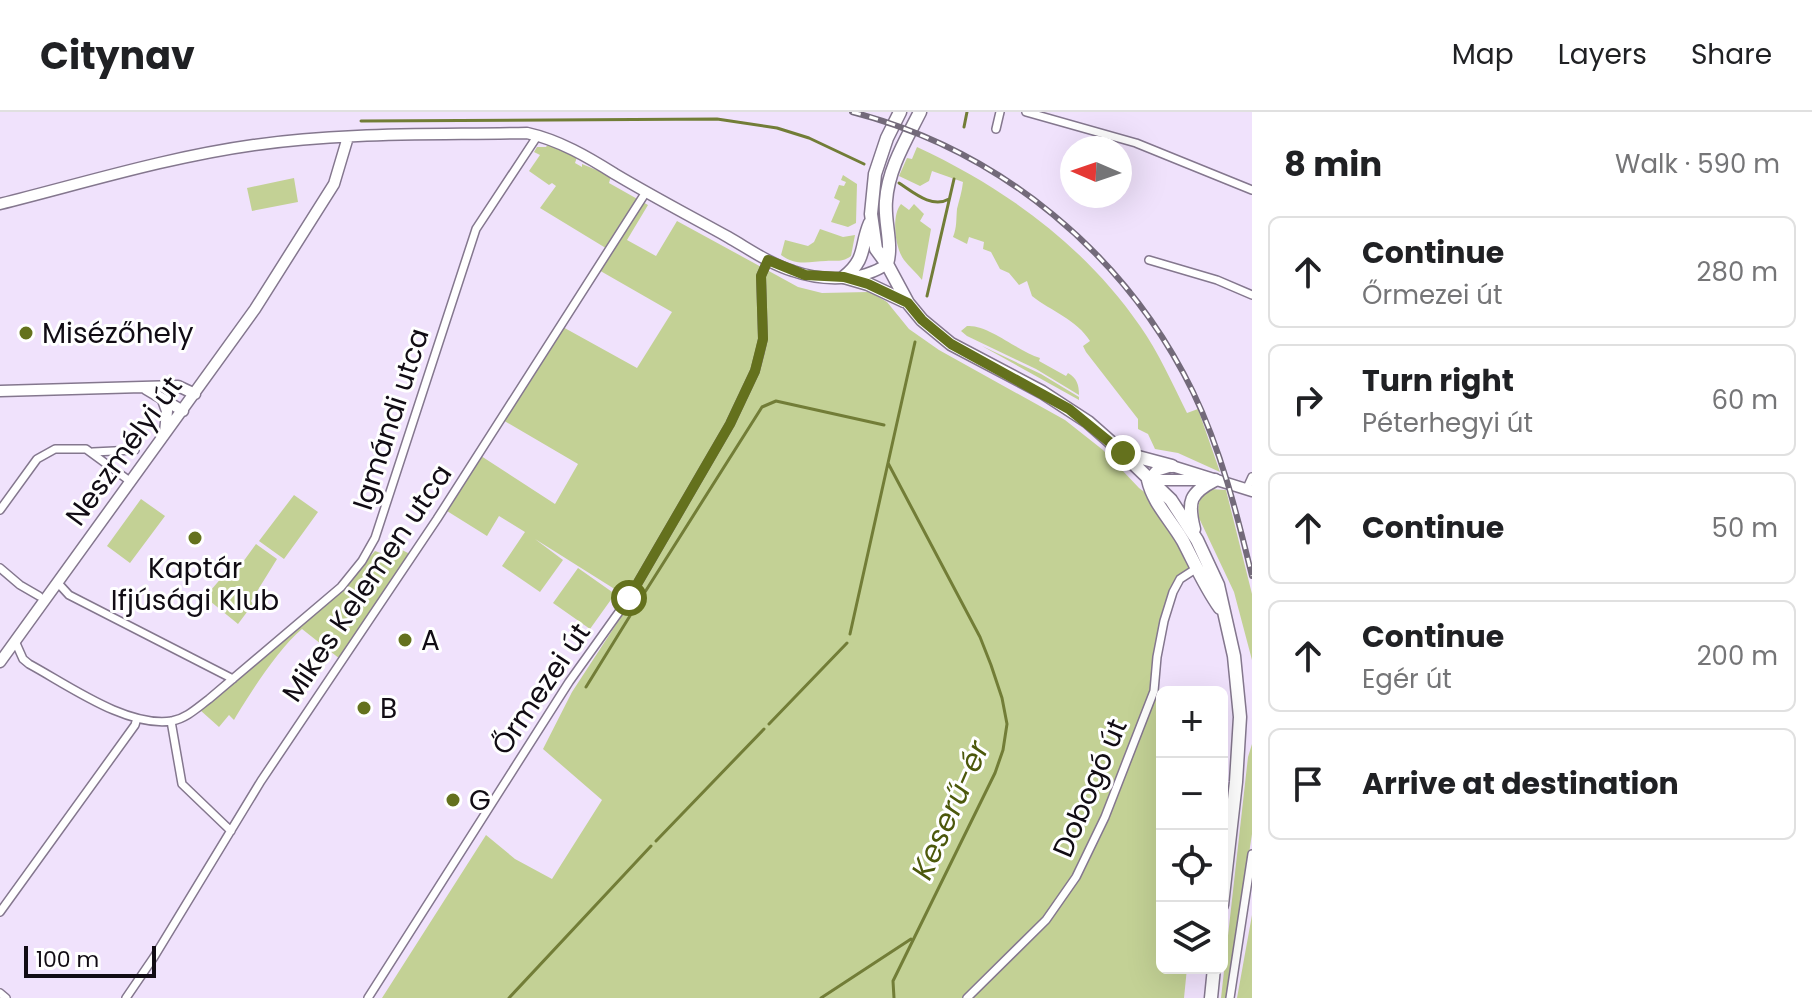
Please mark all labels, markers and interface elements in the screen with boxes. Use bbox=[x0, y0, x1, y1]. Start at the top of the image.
text: Citynav bbox=[40, 29, 195, 82]
text: Map bbox=[1452, 35, 1514, 74]
text: Layers bbox=[1558, 35, 1647, 74]
text: Share bbox=[1691, 35, 1772, 74]
north arrow bbox=[1060, 136, 1132, 208]
text: 8 min bbox=[1284, 140, 1382, 188]
text: Walk · 590 m bbox=[1615, 146, 1780, 182]
text: Continue bbox=[1362, 231, 1504, 274]
icon: ahead bbox=[1286, 250, 1330, 294]
text: 280 m bbox=[1697, 254, 1778, 290]
text: Őrmezei út bbox=[1362, 277, 1502, 313]
place label: Misézőhely bbox=[42, 314, 194, 353]
street label: Igmándi utca bbox=[343, 323, 439, 515]
marker: Misézőhely bbox=[17, 324, 35, 342]
text: Turn right bbox=[1362, 359, 1514, 402]
street label: Neszmélyi út bbox=[57, 368, 191, 534]
icon: right bbox=[1286, 378, 1330, 422]
text: 60 m bbox=[1711, 382, 1778, 418]
text: Péterhegyi út bbox=[1362, 405, 1533, 441]
route end bbox=[1105, 435, 1141, 471]
street label: Mikes Kelemen utca bbox=[273, 456, 461, 710]
icon: ahead bbox=[1286, 506, 1330, 550]
text: Continue bbox=[1362, 506, 1504, 549]
text: 50 m bbox=[1712, 510, 1778, 546]
marker: Kaptár Ifjúsági Klub bbox=[186, 529, 204, 547]
place label: Kaptár Ifjúsági Klub bbox=[111, 549, 279, 620]
route start bbox=[611, 580, 647, 616]
street label: Őrmezei út bbox=[483, 615, 599, 763]
text: Continue bbox=[1362, 615, 1504, 658]
place label: A bbox=[421, 621, 440, 660]
marker: A bbox=[396, 631, 414, 649]
icon: ahead bbox=[1286, 634, 1330, 678]
text: 200 m bbox=[1697, 638, 1778, 674]
text: Egér út bbox=[1362, 661, 1452, 697]
map controls bbox=[1156, 686, 1228, 974]
button: + bbox=[1156, 686, 1228, 758]
place label: B bbox=[380, 689, 397, 728]
marker: B bbox=[355, 699, 373, 717]
street label: Dobogó út bbox=[1043, 713, 1137, 863]
water label: Keserű-ér bbox=[900, 733, 1000, 886]
button: − bbox=[1156, 758, 1228, 830]
icon: arrive bbox=[1286, 762, 1330, 806]
text: Arrive at destination bbox=[1362, 762, 1679, 805]
place label: G bbox=[469, 781, 491, 820]
marker: G bbox=[444, 791, 462, 809]
button: locate bbox=[1156, 830, 1228, 902]
button: layers bbox=[1156, 902, 1228, 974]
scale bar bbox=[24, 942, 156, 978]
text: 100 m bbox=[36, 944, 99, 975]

